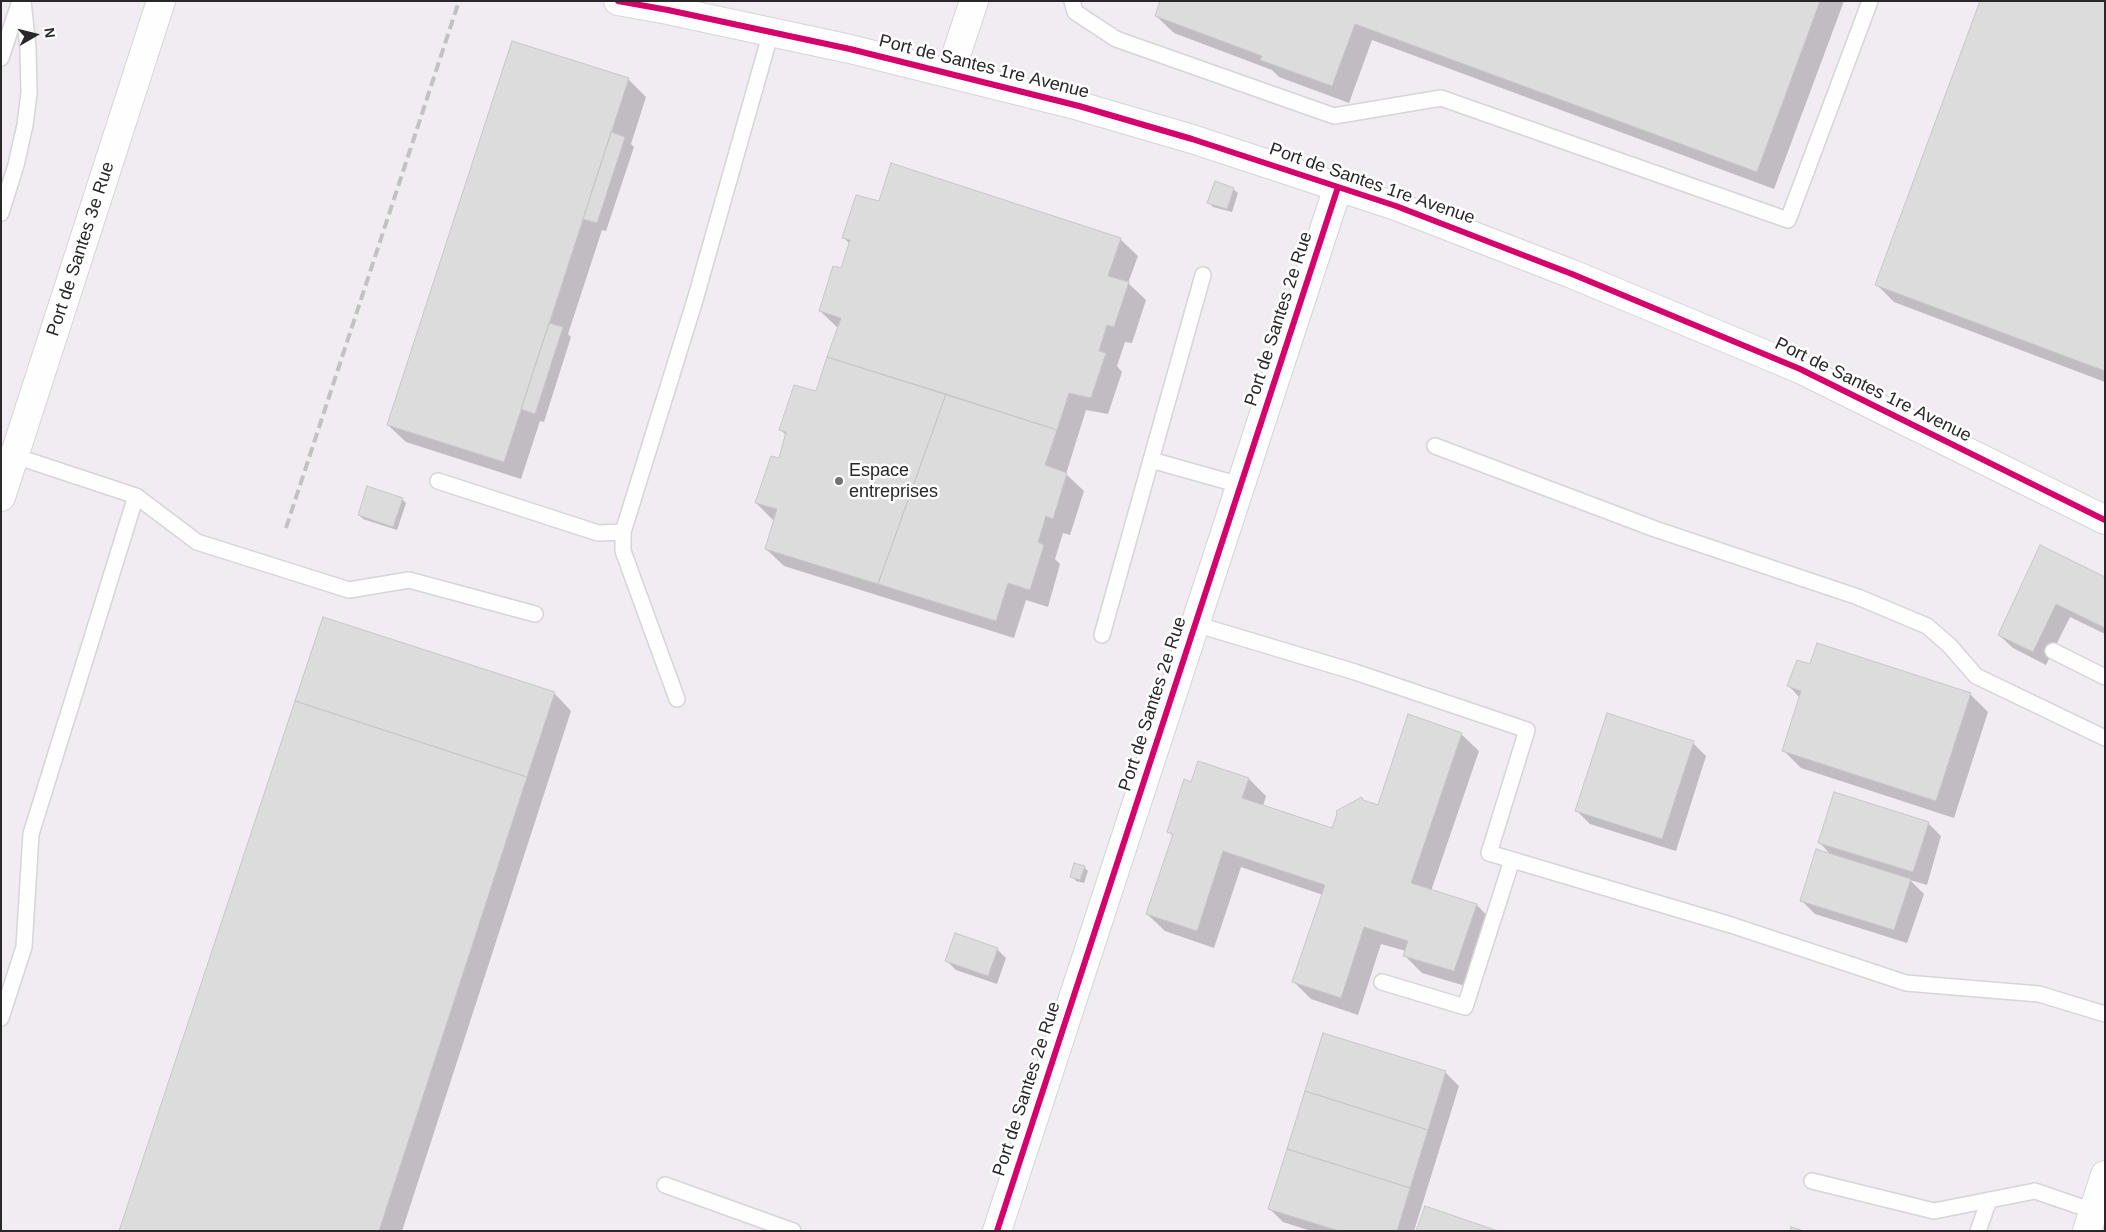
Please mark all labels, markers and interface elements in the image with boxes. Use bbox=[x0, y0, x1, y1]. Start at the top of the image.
north arrow bbox=[10, 10, 60, 60]
text: N bbox=[41, 27, 58, 39]
street label: Port de Santes 1re Avenue bbox=[877, 30, 1091, 104]
street label: Port de Santes 1re Avenue bbox=[1266, 139, 1478, 229]
street label: Port de Santes 3e Rue bbox=[43, 159, 119, 339]
street label: Port de Santes 2e Rue bbox=[1241, 229, 1317, 409]
street label: Port de Santes 1re Avenue bbox=[1771, 333, 1975, 447]
place label: Espace entreprises bbox=[849, 460, 938, 502]
marker: Espace entreprises bbox=[833, 475, 845, 487]
street label: Port de Santes 2e Rue bbox=[1115, 614, 1191, 794]
street label: Port de Santes 2e Rue bbox=[989, 999, 1065, 1179]

